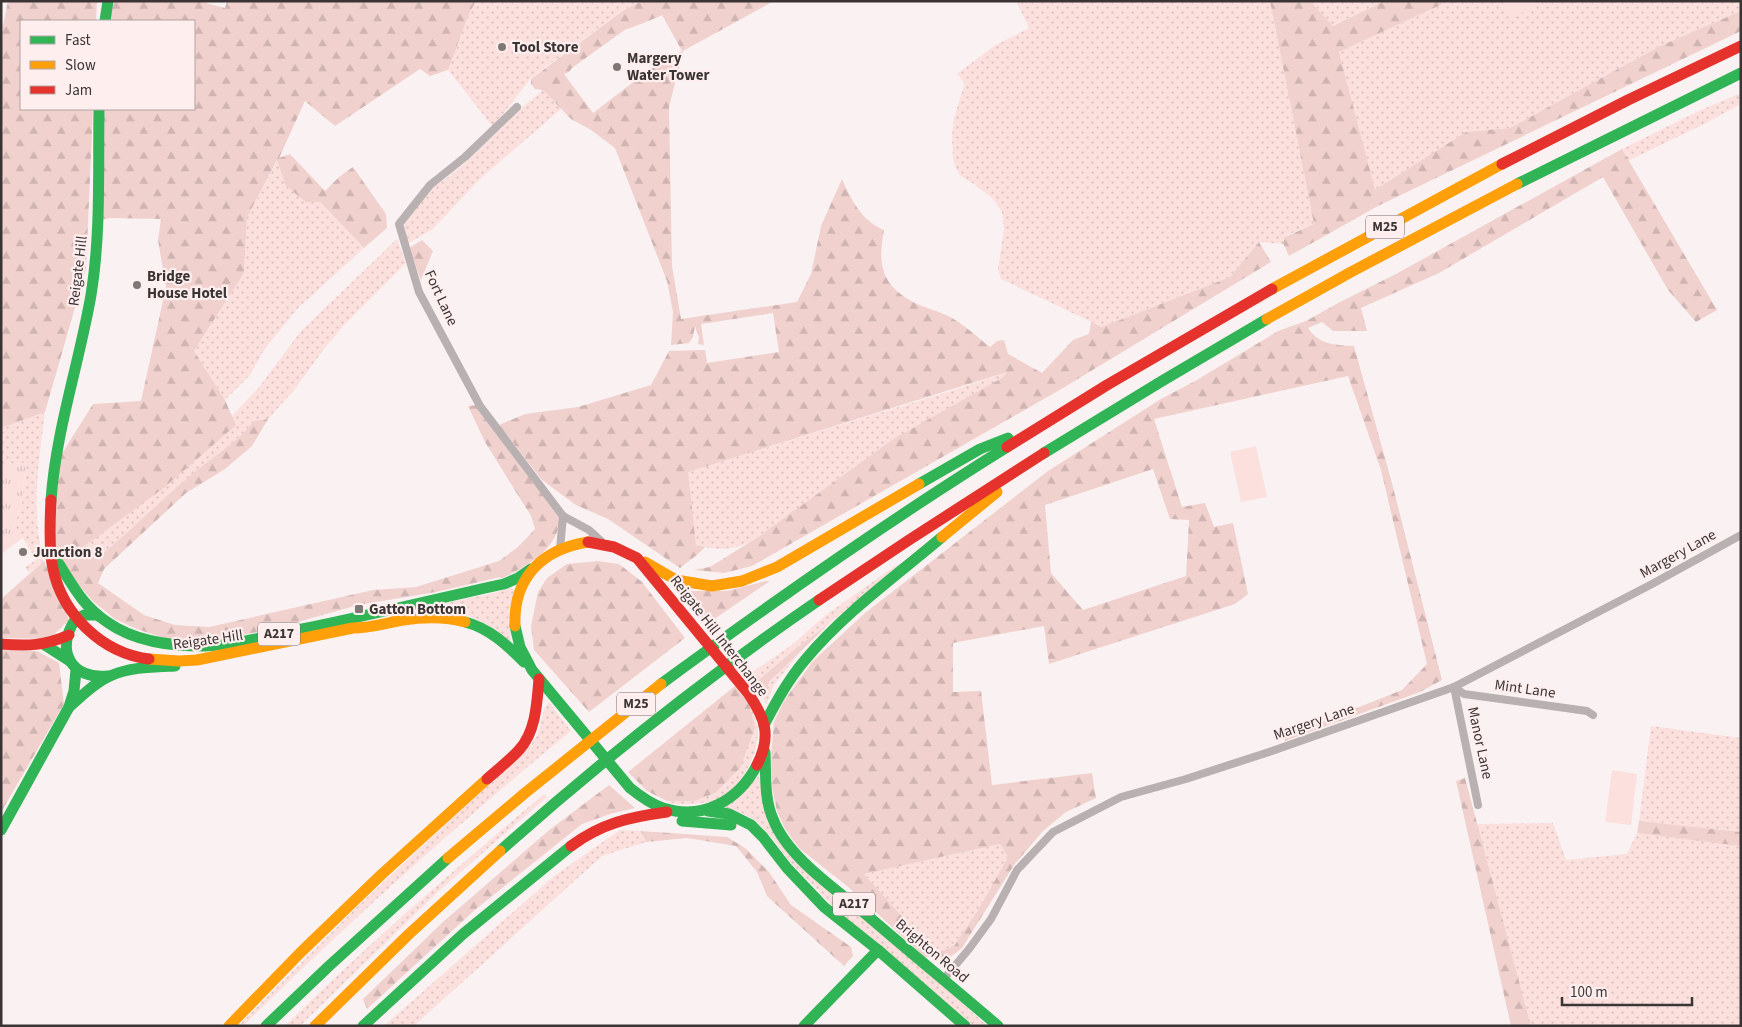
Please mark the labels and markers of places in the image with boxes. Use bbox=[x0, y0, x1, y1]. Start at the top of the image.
place label: Tool Store bbox=[512, 37, 579, 58]
marker: Tool Store bbox=[496, 41, 508, 53]
place label: Margery Water Tower bbox=[627, 48, 710, 86]
marker: Margery Water Tower bbox=[611, 61, 623, 73]
place label: Bridge House Hotel bbox=[147, 266, 228, 304]
marker: Bridge House Hotel bbox=[131, 279, 143, 291]
place label: Junction 8 bbox=[33, 542, 102, 563]
marker: Junction 8 bbox=[17, 546, 29, 558]
place label: Gatton Bottom bbox=[369, 599, 466, 620]
marker: Gatton Bottom bbox=[353, 603, 365, 615]

